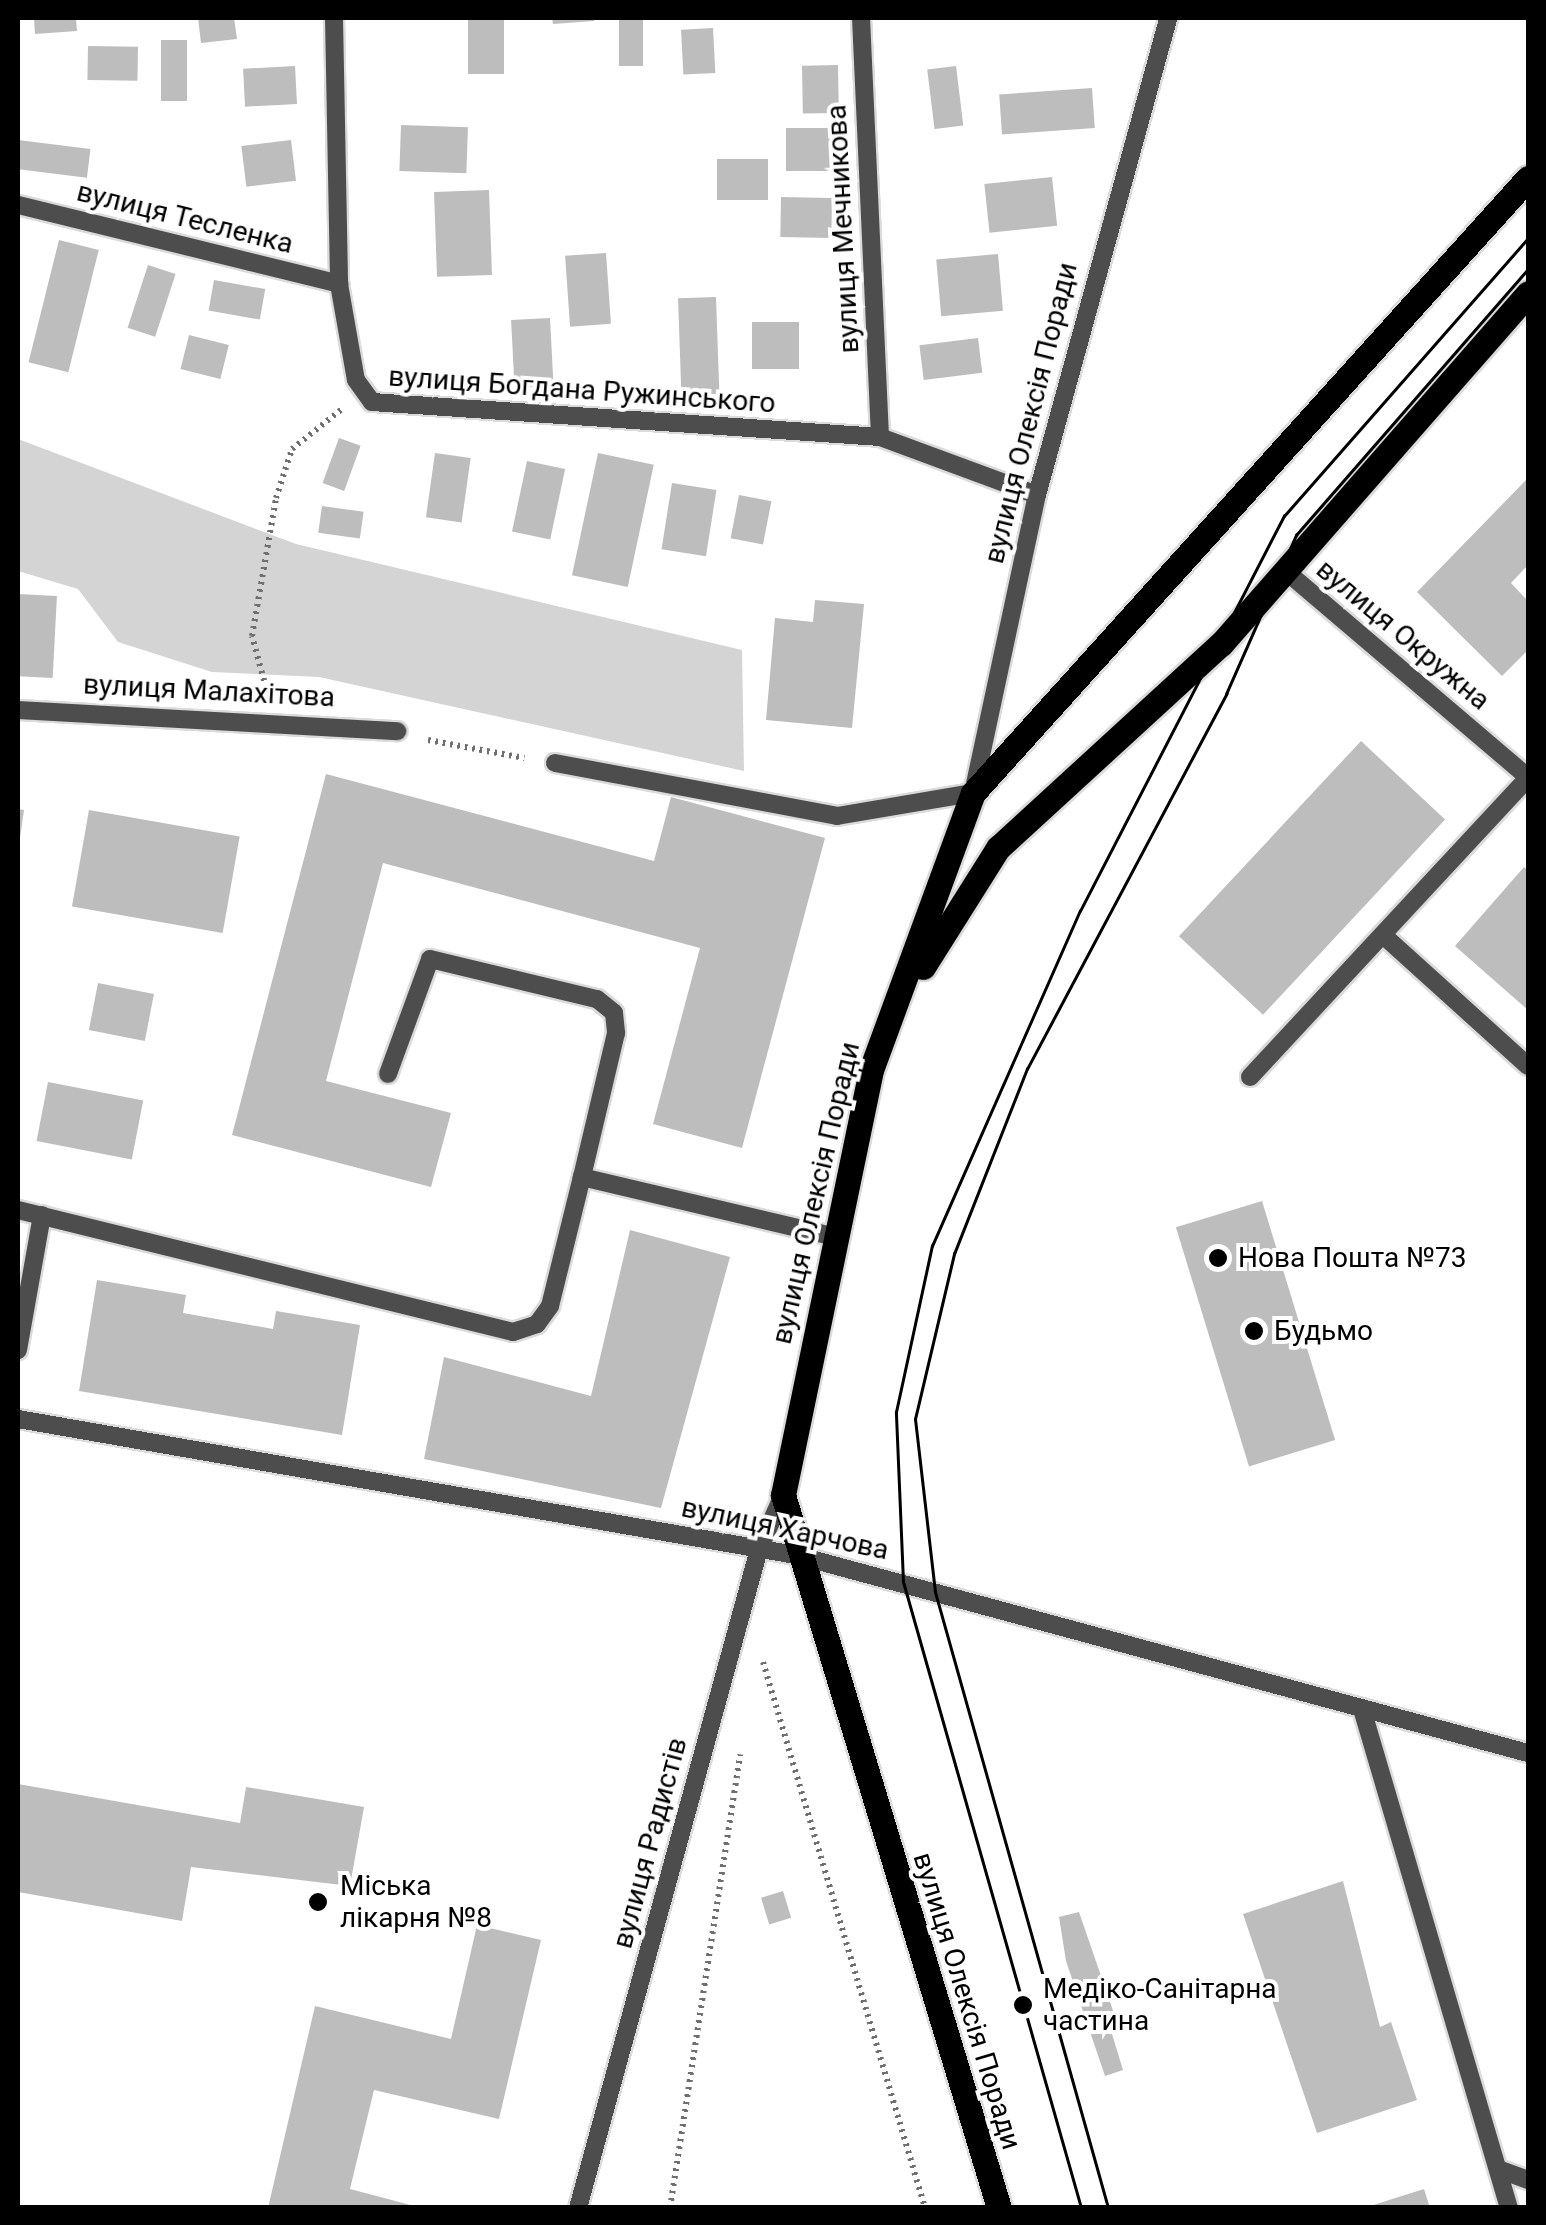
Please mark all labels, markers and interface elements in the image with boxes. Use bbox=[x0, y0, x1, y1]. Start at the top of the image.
street label: вулиця Мечникова bbox=[820, 104, 866, 354]
street label: вулиця Тесленка bbox=[73, 175, 297, 261]
street label: вулиця Олексія Поради bbox=[977, 259, 1085, 567]
street label: вулиця Богдана Ружинського bbox=[387, 360, 777, 420]
street label: вулиця Окружна bbox=[1309, 553, 1497, 717]
street label: вулиця Малахітова bbox=[82, 668, 336, 714]
street label: вулиця Олексія Поради bbox=[765, 1039, 867, 1347]
place label: Нова Пошта №73 bbox=[1238, 1241, 1466, 1275]
marker: Нова Пошта №73 bbox=[1207, 1247, 1229, 1269]
place label: Будьмо bbox=[1274, 1314, 1373, 1348]
marker: Будьмо bbox=[1243, 1320, 1265, 1342]
street label: вулиця Харчова bbox=[678, 1491, 892, 1567]
street label: вулиця Радистів bbox=[606, 1734, 694, 1952]
street label: вулиця Олексія Поради bbox=[906, 1848, 1028, 2154]
place label: Міська лікарня №8 bbox=[340, 1869, 492, 1935]
marker: Міська лікарня №8 bbox=[305, 1889, 331, 1915]
place label: Медіко-Санітарна частина bbox=[1043, 1972, 1277, 2038]
marker: Медіко-Санітарна частина bbox=[1012, 1994, 1034, 2016]

